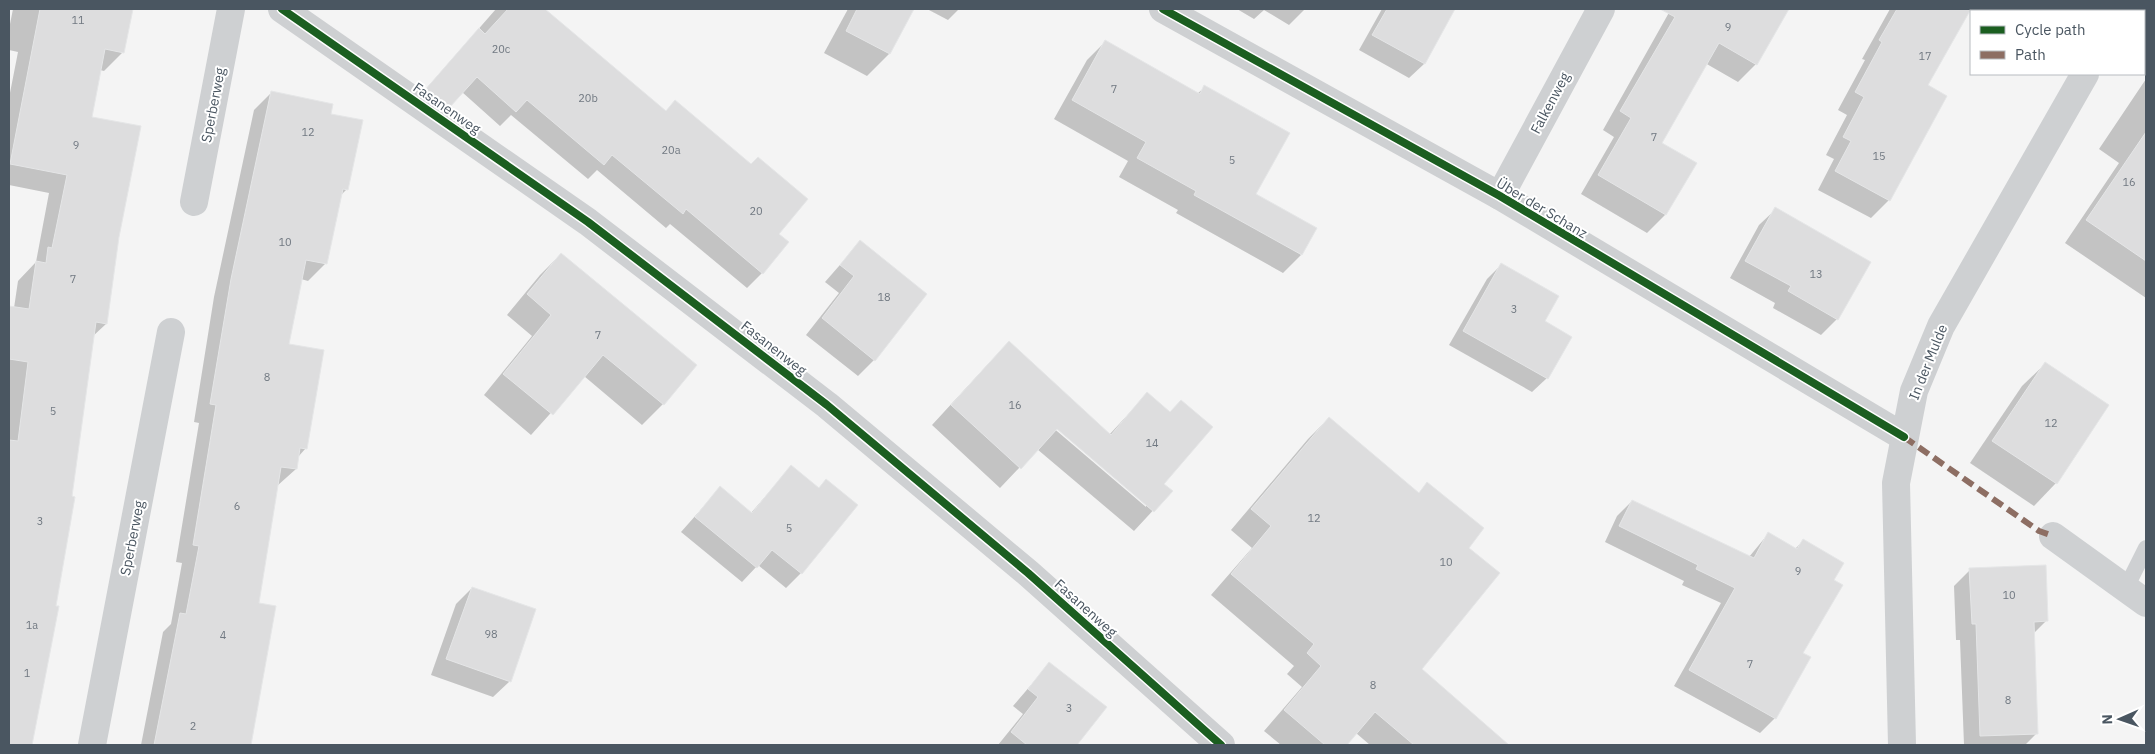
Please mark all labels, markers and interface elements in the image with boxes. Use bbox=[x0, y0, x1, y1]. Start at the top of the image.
legend bbox=[1970, 10, 2145, 75]
house number: 11 bbox=[71, 13, 85, 27]
house number: 9 bbox=[1725, 20, 1731, 34]
text: Cycle path bbox=[2015, 20, 2086, 39]
house number: 20c bbox=[492, 42, 511, 56]
text: Path bbox=[2015, 45, 2046, 64]
house number: 17 bbox=[1918, 49, 1932, 63]
street label: Sperberweg bbox=[197, 65, 229, 144]
street label: Falkenweg bbox=[1526, 69, 1574, 137]
street label: Fasanenweg bbox=[410, 78, 485, 138]
house number: 7 bbox=[1111, 82, 1117, 96]
house number: 20b bbox=[578, 91, 598, 105]
house number: 12 bbox=[301, 125, 315, 139]
house number: 7 bbox=[1651, 130, 1657, 144]
house number: 9 bbox=[73, 138, 79, 152]
house number: 20a bbox=[661, 143, 681, 157]
house number: 15 bbox=[1872, 149, 1886, 163]
house number: 5 bbox=[1229, 153, 1235, 167]
street label: Über der Schanz bbox=[1493, 174, 1591, 243]
house number: 16 bbox=[2122, 175, 2136, 189]
house number: 20 bbox=[749, 204, 763, 218]
house number: 10 bbox=[278, 235, 292, 249]
house number: 13 bbox=[1809, 267, 1823, 281]
house number: 7 bbox=[70, 272, 76, 286]
house number: 18 bbox=[877, 290, 891, 304]
house number: 3 bbox=[1511, 302, 1517, 316]
street label: Fasanenweg bbox=[738, 317, 811, 380]
street label: In der Mulde bbox=[1905, 321, 1951, 402]
house number: 7 bbox=[595, 328, 601, 342]
house number: 8 bbox=[264, 370, 270, 384]
house number: 16 bbox=[1008, 398, 1022, 412]
house number: 5 bbox=[50, 404, 56, 418]
house number: 12 bbox=[2044, 416, 2058, 430]
house number: 14 bbox=[1145, 436, 1159, 450]
street label: Sperberweg bbox=[116, 498, 148, 577]
house number: 6 bbox=[234, 499, 240, 513]
house number: 12 bbox=[1307, 511, 1321, 525]
house number: 3 bbox=[37, 514, 43, 528]
house number: 5 bbox=[786, 521, 792, 535]
house number: 10 bbox=[1439, 555, 1453, 569]
house number: 9 bbox=[1795, 564, 1801, 578]
street label: Fasanenweg bbox=[1051, 575, 1122, 641]
house number: 10 bbox=[2002, 588, 2016, 602]
house number: 1a bbox=[26, 618, 38, 632]
house number: 98 bbox=[484, 627, 498, 641]
house number: 4 bbox=[220, 628, 227, 642]
house number: 7 bbox=[1747, 657, 1753, 671]
house number: 1 bbox=[24, 666, 31, 680]
house number: 8 bbox=[1370, 678, 1376, 692]
house number: 8 bbox=[2005, 693, 2011, 707]
north arrow bbox=[2095, 694, 2145, 744]
house number: 3 bbox=[1066, 701, 1072, 715]
text: N bbox=[2098, 714, 2116, 725]
house number: 2 bbox=[190, 719, 196, 733]

